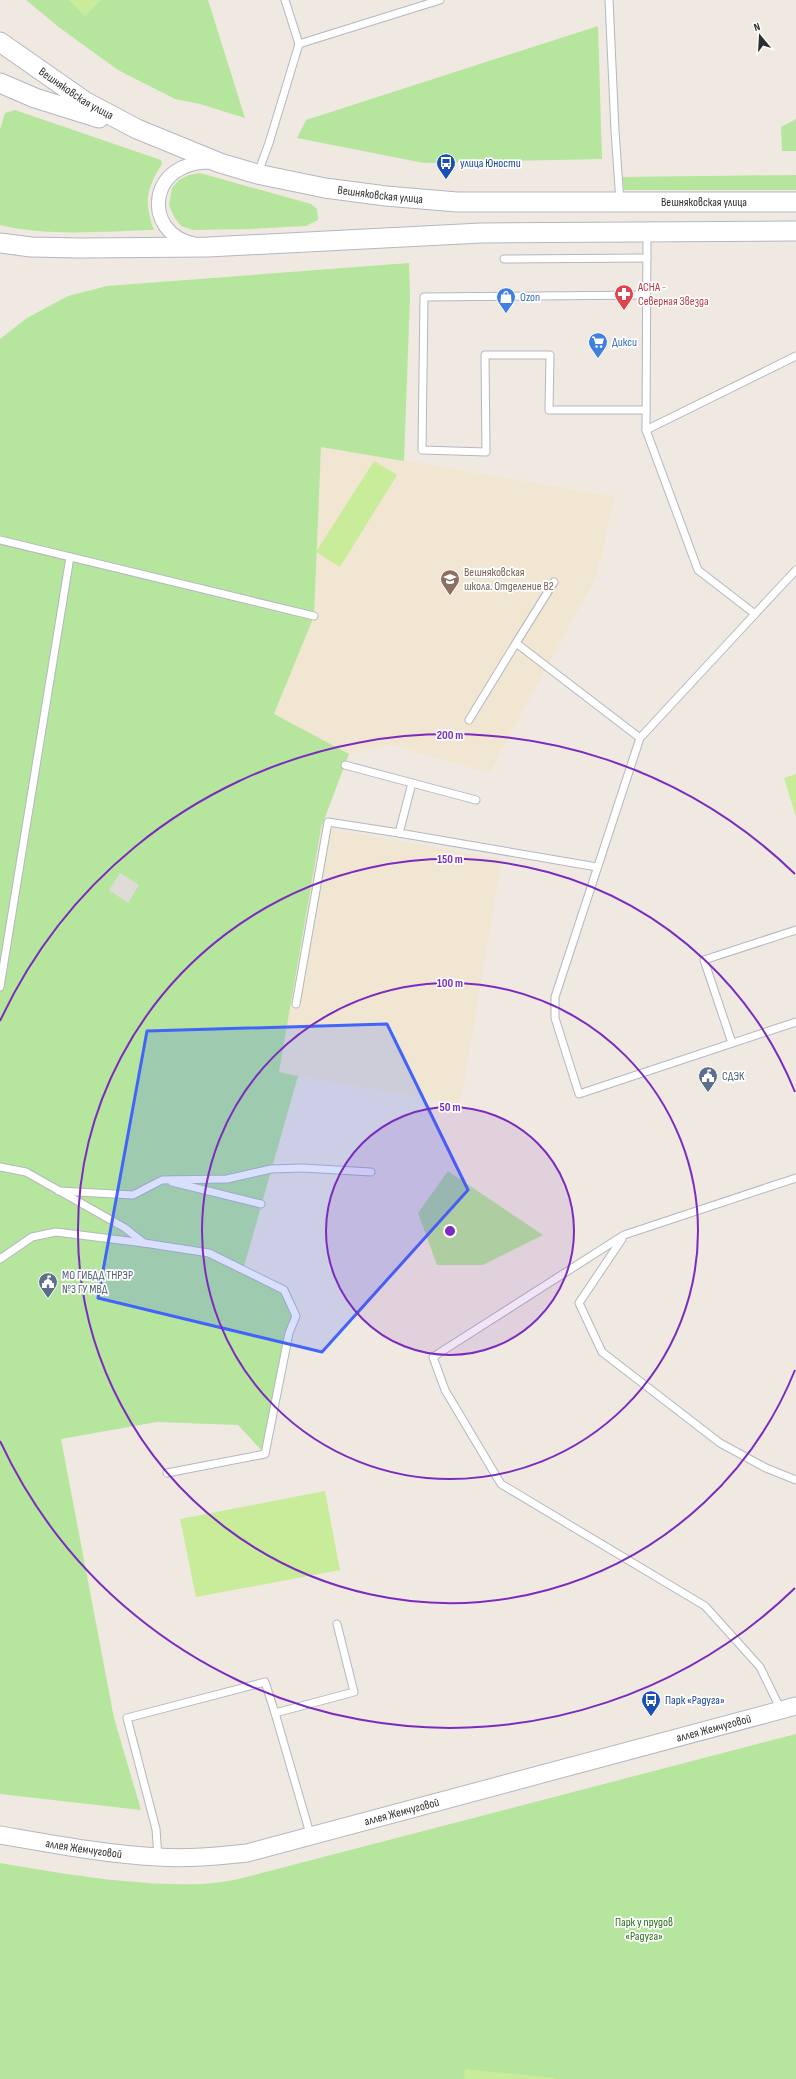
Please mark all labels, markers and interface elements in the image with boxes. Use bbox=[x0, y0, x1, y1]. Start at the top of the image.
north arrow bbox=[740, 16, 780, 56]
text: N bbox=[752, 20, 762, 34]
street label: Вешняковская улица bbox=[36, 64, 116, 123]
bus stop icon: улица Юности bbox=[435, 152, 457, 180]
place label: улица Юности bbox=[460, 156, 521, 171]
street label: Вешняковская улица bbox=[337, 182, 424, 207]
street label: Вешняковская улица bbox=[661, 195, 747, 210]
place label: АСНА - Северная Звезда bbox=[637, 280, 709, 309]
pharmacy icon: АСНА - Северная Звезда bbox=[613, 283, 635, 311]
shop icon: Ozon bbox=[495, 286, 517, 314]
place label: Ozon bbox=[520, 290, 540, 305]
supermarket icon: Дикси bbox=[587, 331, 609, 359]
place label: Дикси bbox=[612, 335, 637, 350]
place label: Вешняковская школа. Отделение В2 bbox=[464, 565, 554, 594]
school or university icon: Вешняковская школа. Отделение В2 bbox=[439, 568, 461, 596]
text: 200 m bbox=[437, 728, 463, 743]
text: 150 m bbox=[437, 852, 463, 867]
text: 100 m bbox=[437, 976, 463, 991]
public building icon: СДЭК bbox=[697, 1065, 719, 1093]
place label: СДЭК bbox=[722, 1069, 745, 1084]
text: 50 m bbox=[440, 1100, 460, 1115]
centre of rings bbox=[443, 1224, 457, 1238]
place label: МО ГИБДД ТНРЭР №3 ГУ МВД bbox=[62, 1268, 133, 1297]
public building icon: МО ГИБДД ТНРЭР №3 ГУ МВД bbox=[37, 1271, 59, 1299]
bus stop icon: Парк «Радуга» bbox=[640, 1689, 662, 1717]
place label: Парк «Радуга» bbox=[665, 1693, 725, 1708]
street label: аллея Жемчуговой bbox=[675, 1711, 753, 1745]
street label: аллея Жемчуговой bbox=[363, 1794, 441, 1829]
street label: аллея Жемчуговой bbox=[44, 1836, 123, 1861]
park label: Парк у прудов «Радуга» bbox=[615, 1915, 673, 1944]

